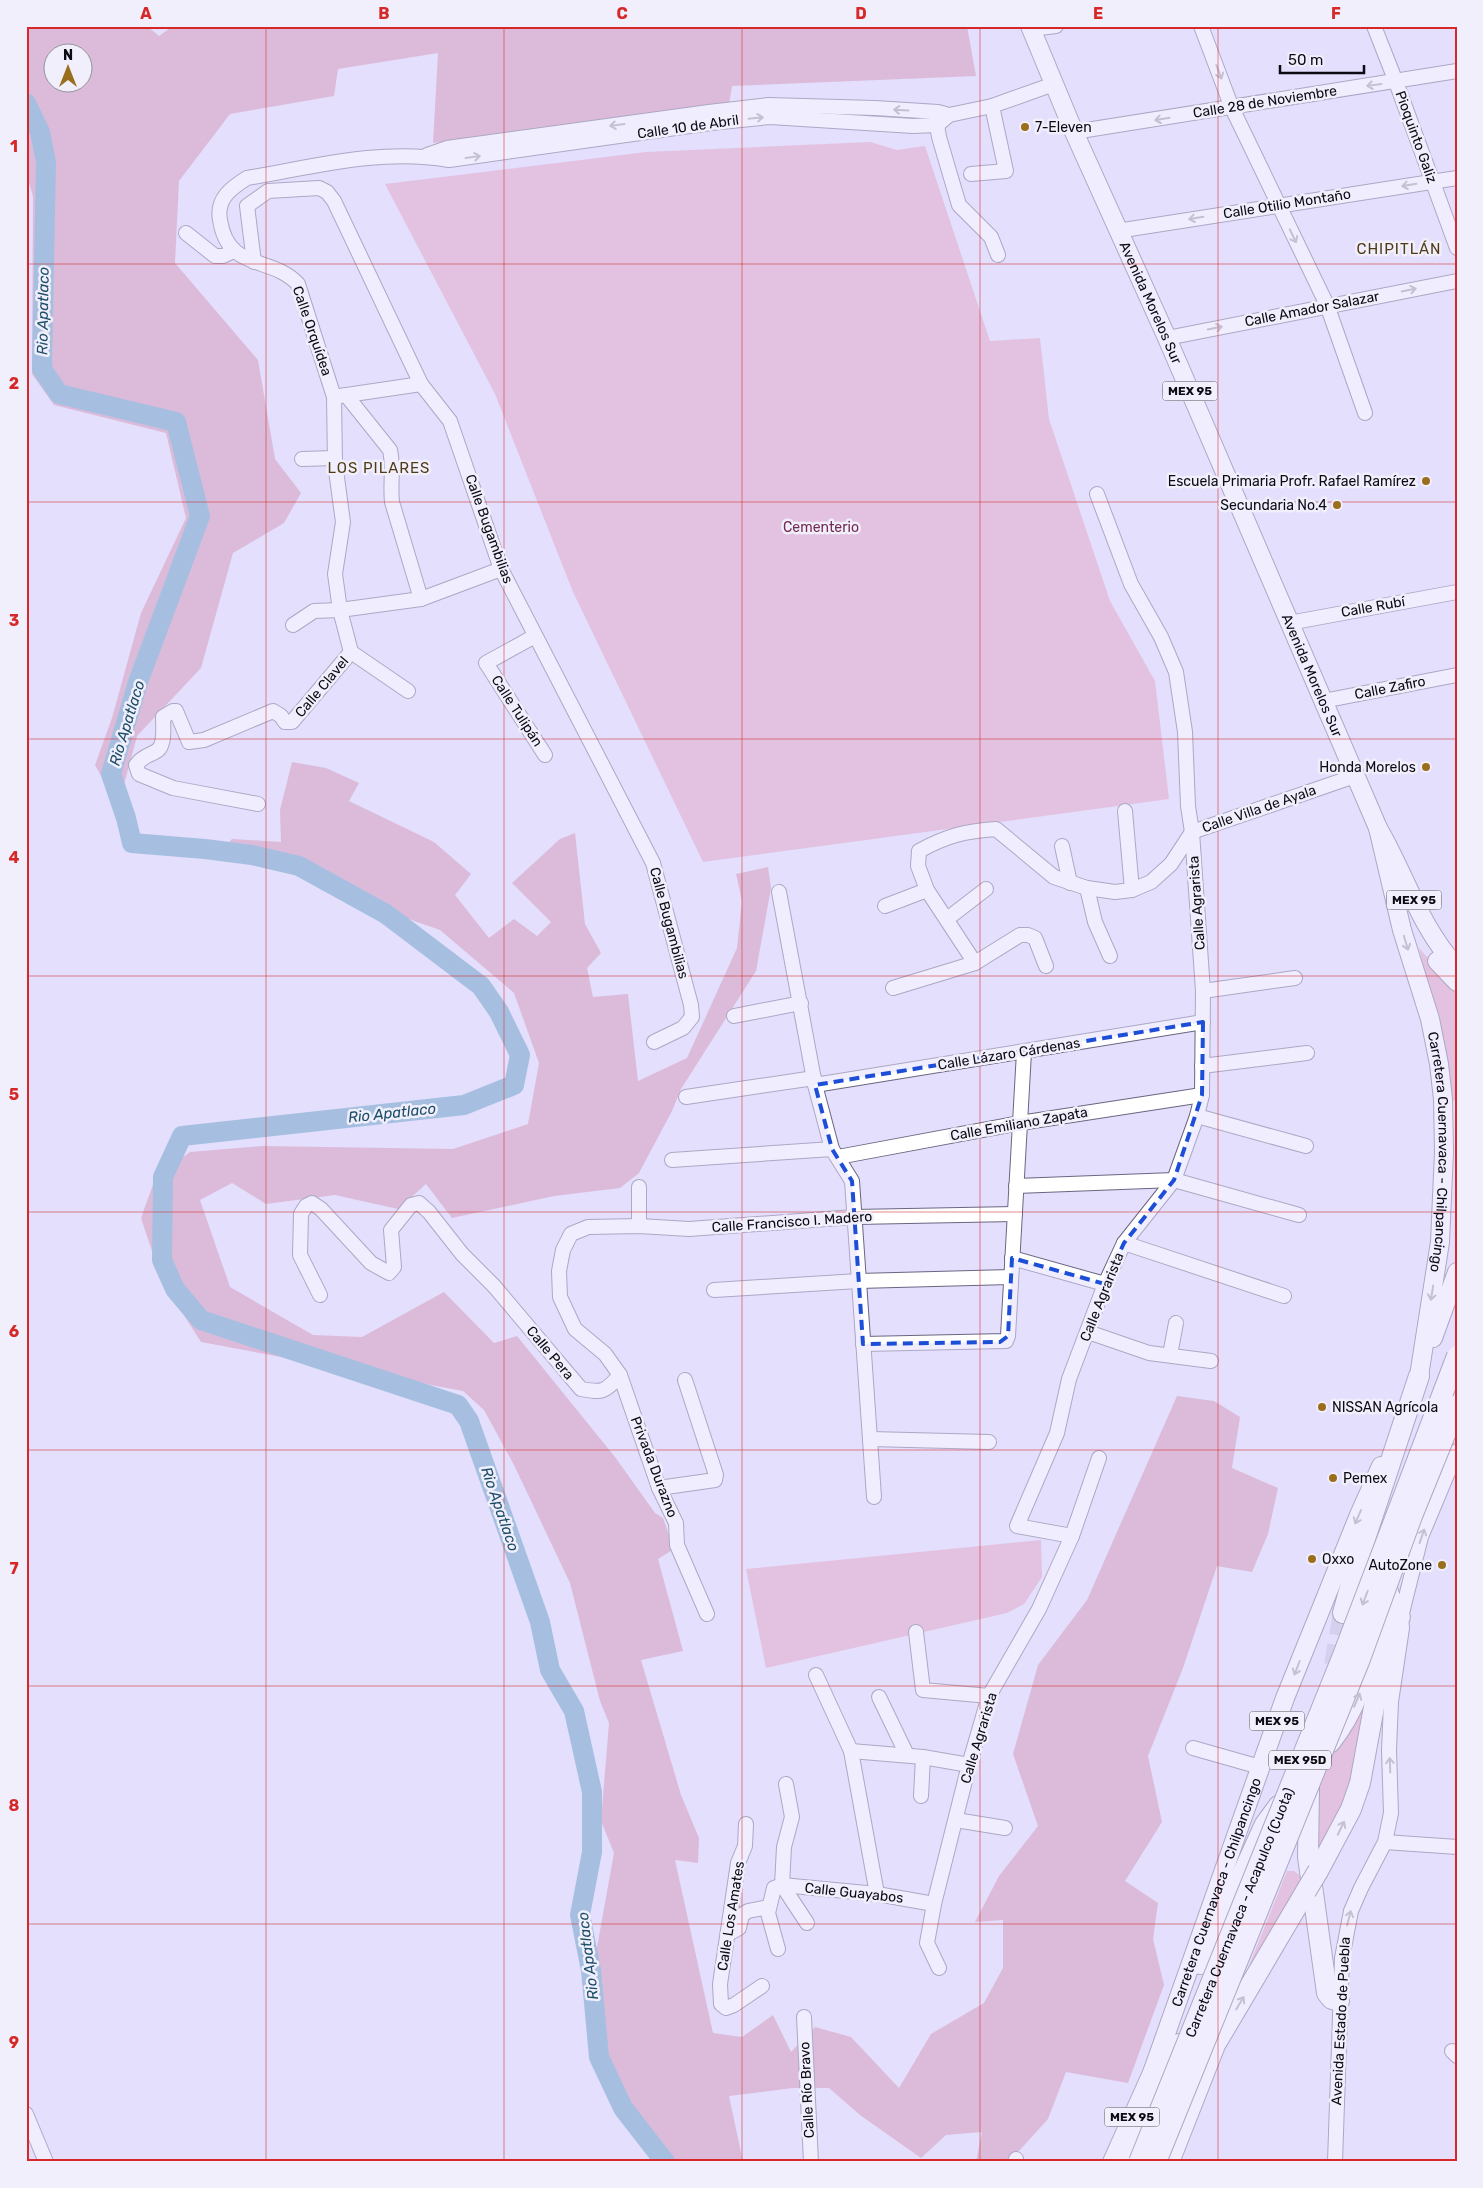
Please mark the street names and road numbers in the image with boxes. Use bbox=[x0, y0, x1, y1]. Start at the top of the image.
street label: Calle 28 de Noviembre bbox=[1192, 82, 1338, 122]
street label: Pioquinto Galiz bbox=[1391, 88, 1441, 186]
street label: Calle 10 de Abril bbox=[636, 111, 740, 143]
street label: Calle Otilio Montaño bbox=[1222, 186, 1352, 222]
street label: Avenida Morelos Sur bbox=[1116, 239, 1186, 367]
street label: Calle Orquídea bbox=[289, 284, 335, 378]
street label: Calle Amador Salazar bbox=[1243, 287, 1381, 330]
road number: MEX 95 bbox=[1162, 382, 1218, 401]
street label: Calle Bugambilias bbox=[461, 472, 517, 586]
street label: Calle Rubí bbox=[1340, 593, 1407, 621]
street label: Avenida Morelos Sur bbox=[1278, 611, 1346, 740]
street label: Calle Clavel bbox=[292, 653, 352, 721]
street label: Calle Tulipán bbox=[488, 672, 546, 750]
street label: Calle Zafiro bbox=[1353, 673, 1427, 703]
street label: Calle Villa de Ayala bbox=[1200, 781, 1318, 837]
street label: Calle Agrarista bbox=[1185, 855, 1209, 951]
street label: Calle Bugambilias bbox=[646, 865, 692, 981]
road number: MEX 95 bbox=[1386, 890, 1442, 910]
street label: Carretera Cuernavaca - Chilpancingo bbox=[1424, 1030, 1453, 1273]
street label: Calle Lázaro Cárdenas bbox=[937, 1034, 1081, 1074]
street label: Calle Emiliano Zapata bbox=[949, 1104, 1089, 1144]
street label: Calle Francisco I. Madero bbox=[711, 1208, 873, 1236]
street label: Calle Agrarista bbox=[1076, 1250, 1128, 1344]
street label: Calle Pera bbox=[523, 1323, 577, 1383]
street label: Privada Durazno bbox=[627, 1414, 681, 1520]
street label: Calle Agrarista bbox=[957, 1690, 1001, 1786]
road number: MEX 95 bbox=[1250, 1712, 1304, 1730]
road number: MEX 95D bbox=[1269, 1750, 1331, 1770]
street label: Carretera Cuernavaca - Chilpancingo bbox=[1168, 1775, 1265, 2009]
street label: Carretera Cuernavaca - Acapulco (Cuota) bbox=[1182, 1785, 1297, 2040]
street label: Calle Los Amates bbox=[714, 1860, 748, 1972]
street label: Calle Guayabos bbox=[804, 1879, 904, 1907]
street label: Avenida Estado de Puebla bbox=[1328, 1936, 1354, 2106]
street label: Calle Río Bravo bbox=[796, 2041, 818, 2139]
road number: MEX 95 bbox=[1104, 2108, 1160, 2126]

